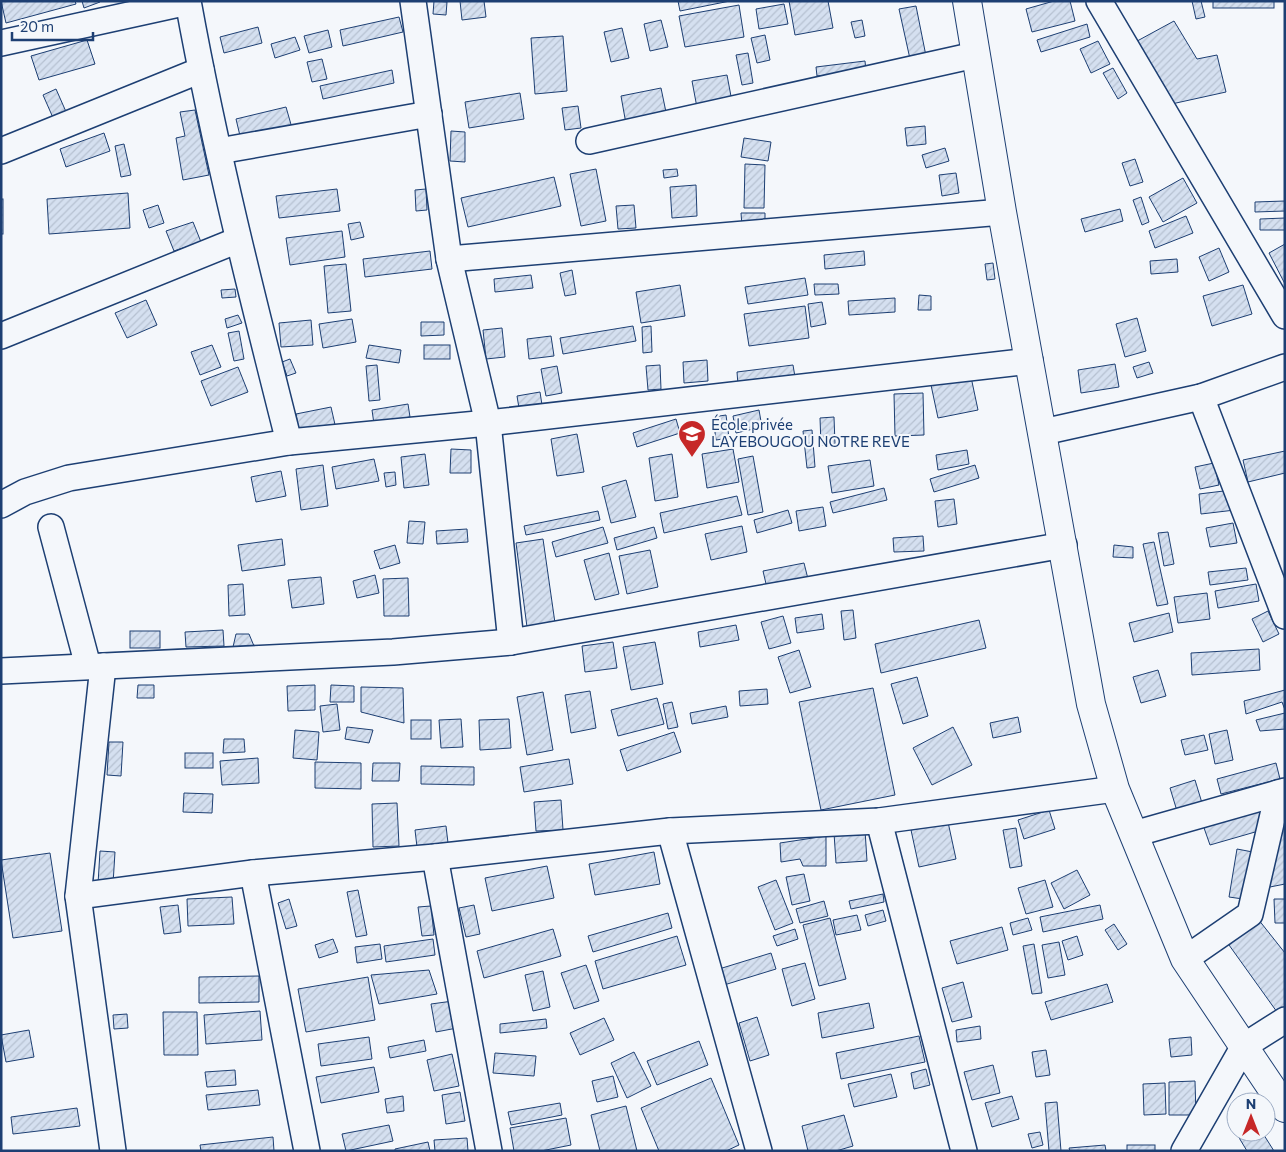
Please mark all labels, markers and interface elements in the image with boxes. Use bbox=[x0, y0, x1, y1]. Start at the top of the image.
scale bar bbox=[12, 10, 94, 42]
text: 20 m bbox=[20, 17, 54, 35]
place label: École privée LAYEBOUGOU NOTRE REVE bbox=[711, 414, 910, 450]
school or university icon: École privée LAYEBOUGOU NOTRE REVE bbox=[677, 419, 707, 458]
north arrow bbox=[1226, 1092, 1276, 1142]
text: N bbox=[1246, 1095, 1256, 1112]

